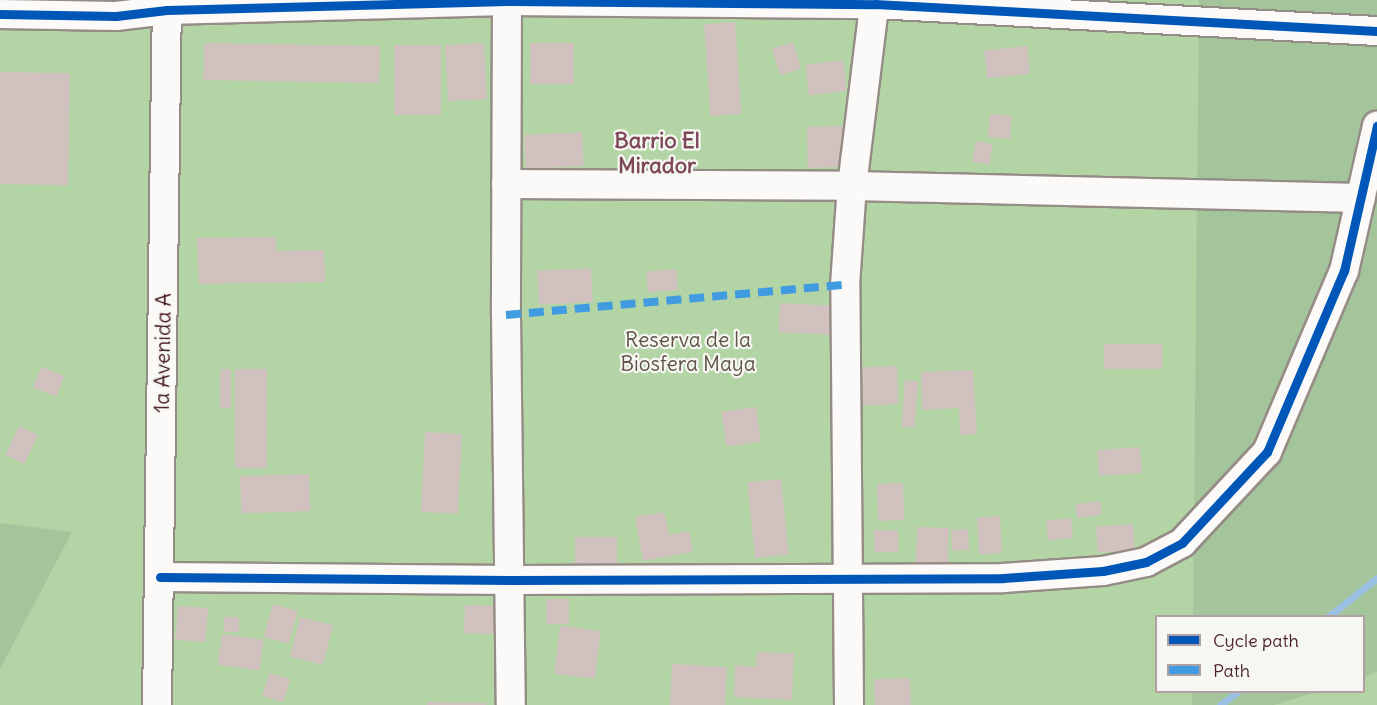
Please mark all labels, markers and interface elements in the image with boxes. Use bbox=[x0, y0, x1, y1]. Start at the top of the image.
district label: Barrio El Mirador bbox=[614, 127, 700, 178]
street label: 1a Avenida A bbox=[149, 293, 177, 413]
park label: Reserva de la Biosfera Maya bbox=[620, 327, 756, 377]
legend bbox=[1155, 615, 1365, 693]
text: Cycle path bbox=[1213, 629, 1299, 652]
text: Path bbox=[1213, 659, 1250, 682]

